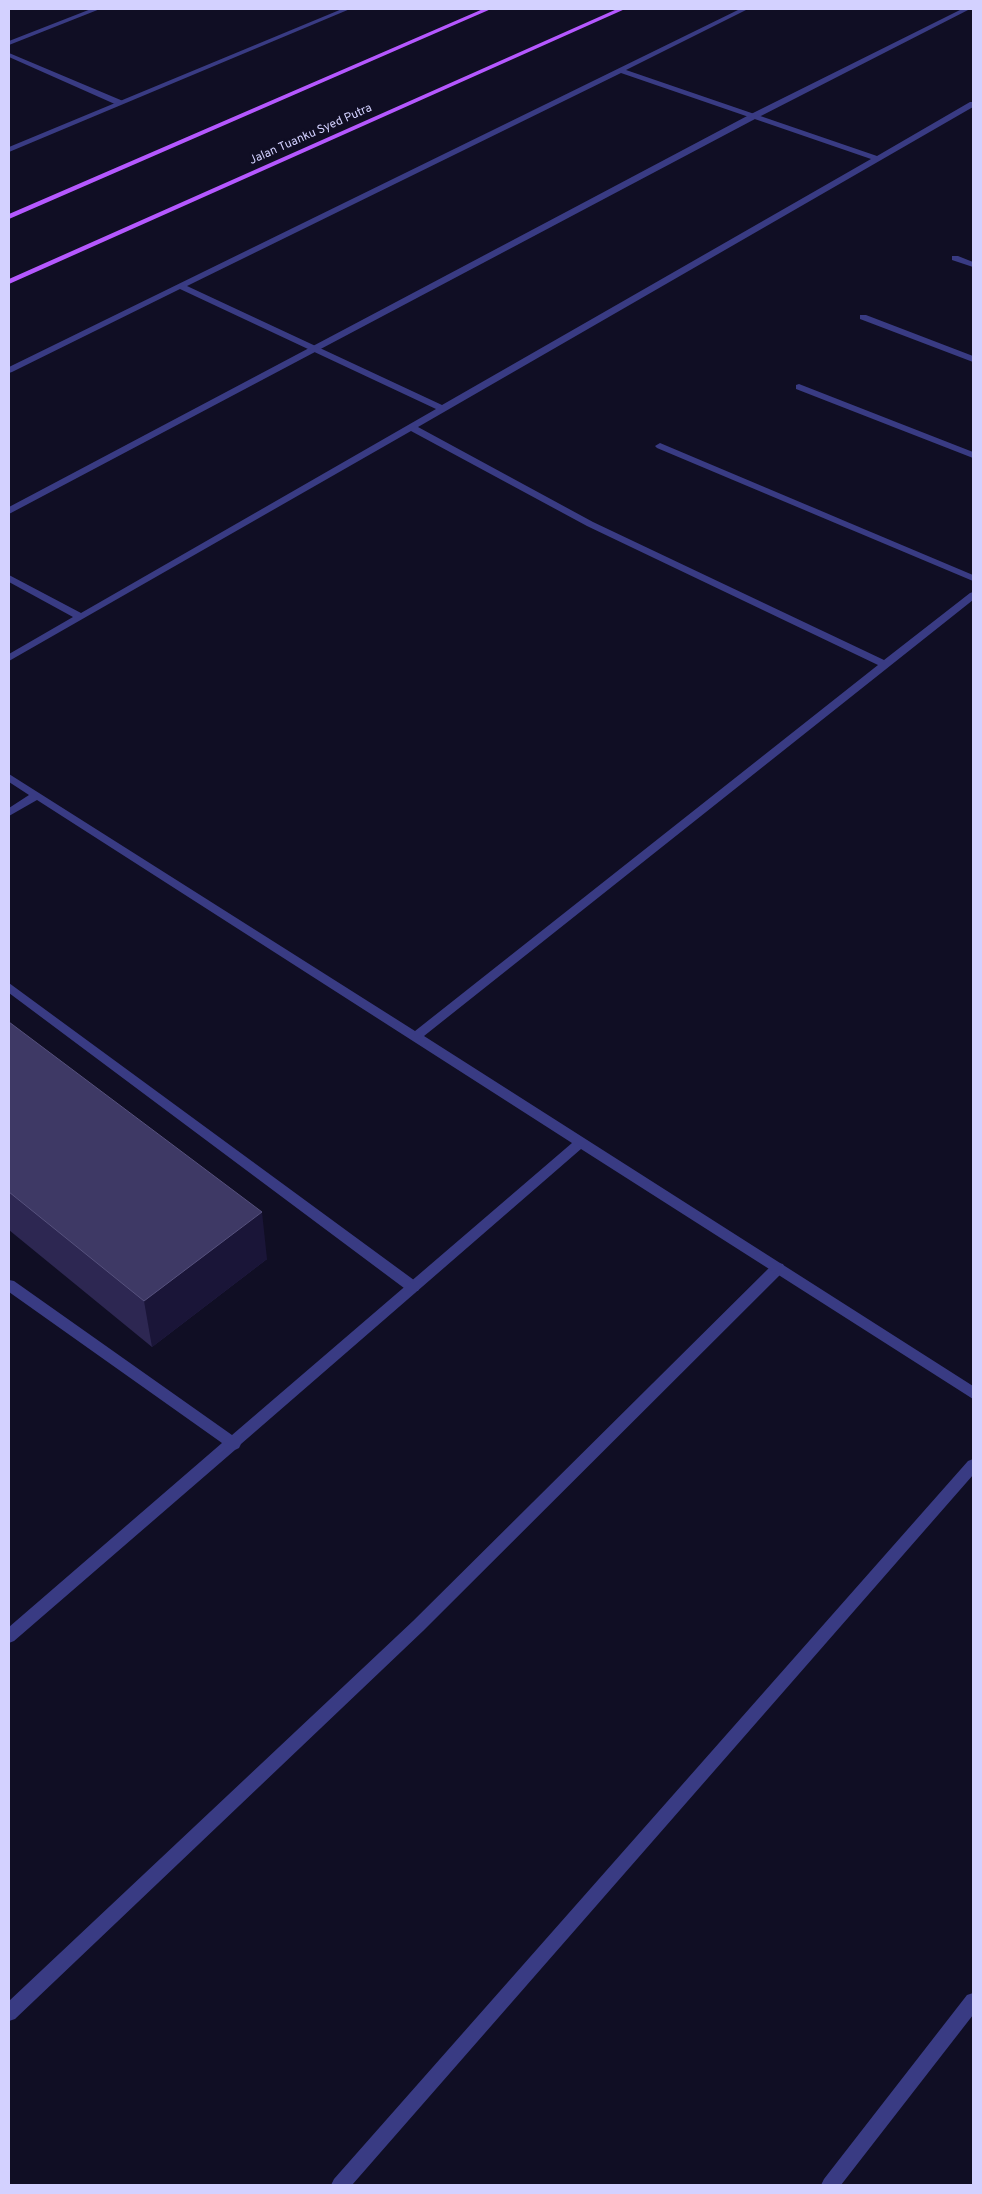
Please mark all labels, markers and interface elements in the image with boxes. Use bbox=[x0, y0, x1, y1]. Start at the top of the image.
street label: Jalan Tuanku Syed Putra bbox=[247, 101, 375, 169]

